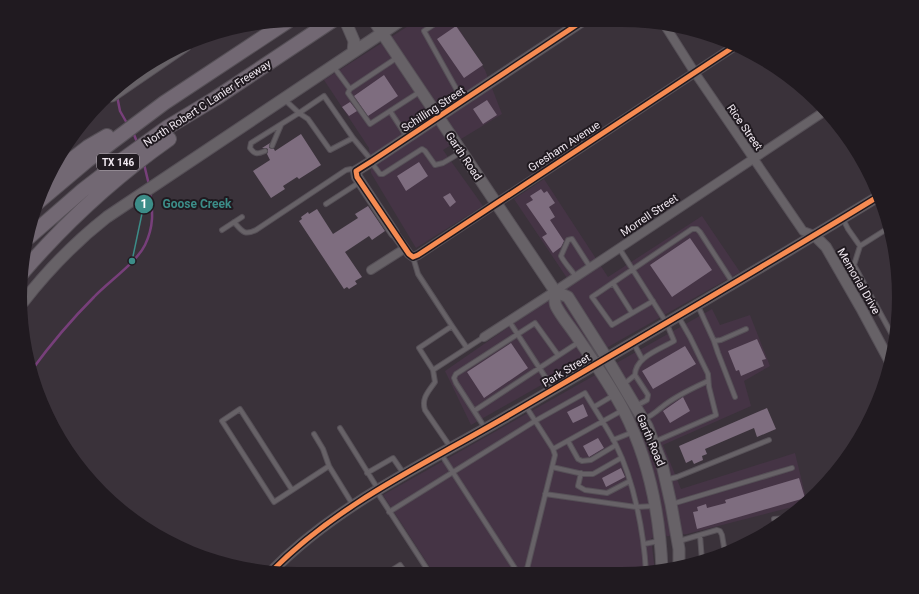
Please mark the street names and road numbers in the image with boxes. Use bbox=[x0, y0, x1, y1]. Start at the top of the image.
street label: North Robert C Lanier Freeway bbox=[141, 57, 274, 150]
street label: Schilling Street bbox=[399, 84, 468, 135]
street label: Rice Street bbox=[724, 102, 765, 153]
street label: Gresham Avenue bbox=[526, 118, 603, 174]
street label: Garth Road bbox=[443, 130, 484, 183]
road number: TX 146 bbox=[97, 154, 139, 170]
street label: Morrell Street bbox=[618, 191, 681, 239]
street label: Memorial Drive bbox=[834, 246, 883, 317]
street label: Park Street bbox=[540, 351, 593, 390]
street label: Garth Road bbox=[634, 412, 667, 468]

